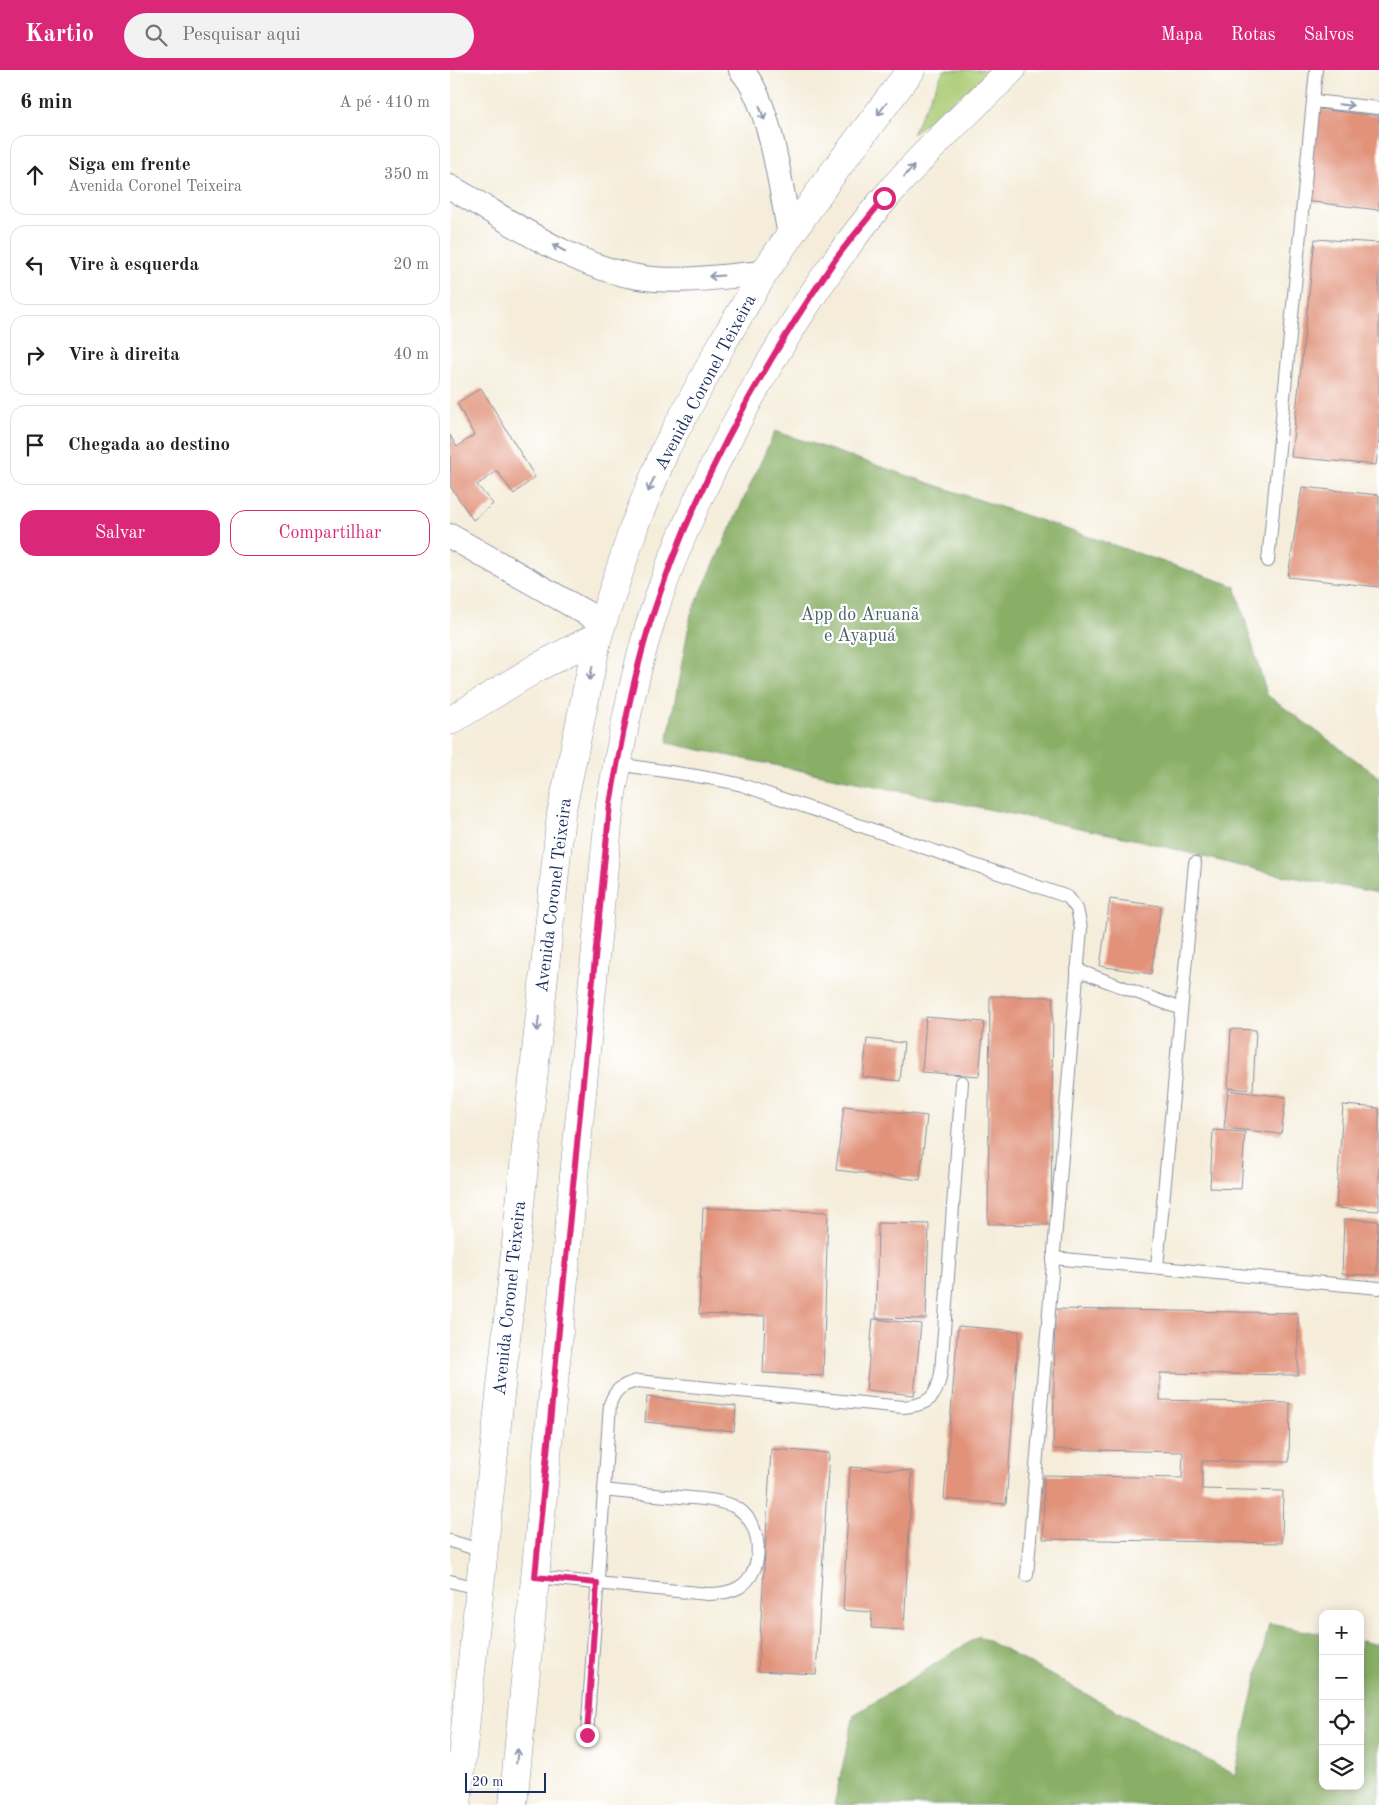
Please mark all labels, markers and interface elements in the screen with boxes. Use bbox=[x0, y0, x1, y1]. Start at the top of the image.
search box bbox=[124, 13, 474, 58]
icon: search bbox=[142, 21, 170, 49]
text: Kartio bbox=[25, 23, 94, 47]
text: Pesquisar aqui bbox=[182, 26, 301, 45]
text: Mapa bbox=[1161, 26, 1203, 44]
text: Rotas bbox=[1231, 26, 1276, 44]
text: Salvos bbox=[1304, 26, 1354, 44]
text: 6 min bbox=[20, 92, 73, 113]
text: A pé · 410 m bbox=[339, 95, 430, 111]
one-way arrow bbox=[1338, 100, 1354, 109]
one-way arrow bbox=[876, 102, 887, 115]
one-way arrow bbox=[758, 105, 767, 120]
text: Siga em frente bbox=[68, 156, 191, 175]
icon: ahead bbox=[21, 161, 49, 189]
one-way arrow bbox=[904, 164, 915, 177]
text: 350 m bbox=[384, 167, 429, 183]
text: Avenida Coronel Teixeira bbox=[68, 179, 242, 195]
route start bbox=[873, 187, 896, 210]
one-way arrow bbox=[552, 243, 567, 252]
icon: left bbox=[21, 251, 49, 279]
text: Vire à esquerda bbox=[68, 256, 199, 275]
text: 20 m bbox=[393, 257, 429, 273]
one-way arrow bbox=[708, 272, 724, 281]
street label: Avenida Coronel Teixeira bbox=[652, 292, 760, 473]
icon: right bbox=[21, 341, 49, 369]
text: Vire à direita bbox=[68, 346, 180, 365]
text: 40 m bbox=[393, 347, 429, 363]
icon: arrive bbox=[21, 431, 49, 459]
text: Chegada ao destino bbox=[68, 436, 230, 455]
one-way arrow bbox=[645, 477, 655, 492]
button: Salvar bbox=[20, 510, 220, 556]
button: Compartilhar bbox=[230, 510, 430, 556]
park label: App do Aruanã e Ayapuá bbox=[800, 606, 920, 645]
one-way arrow bbox=[586, 664, 595, 680]
street label: Avenida Coronel Teixeira bbox=[533, 797, 575, 993]
one-way arrow bbox=[533, 1015, 543, 1031]
street label: Avenida Coronel Teixeira bbox=[491, 1200, 529, 1396]
map controls bbox=[1319, 1610, 1364, 1790]
button: + bbox=[1319, 1610, 1364, 1655]
button: − bbox=[1319, 1655, 1364, 1700]
button: locate bbox=[1319, 1700, 1364, 1745]
route end bbox=[576, 1724, 599, 1747]
button: layers bbox=[1319, 1745, 1364, 1790]
one-way arrow bbox=[513, 1749, 522, 1765]
scale bar bbox=[465, 1770, 546, 1793]
text: 20 m bbox=[472, 1775, 503, 1789]

